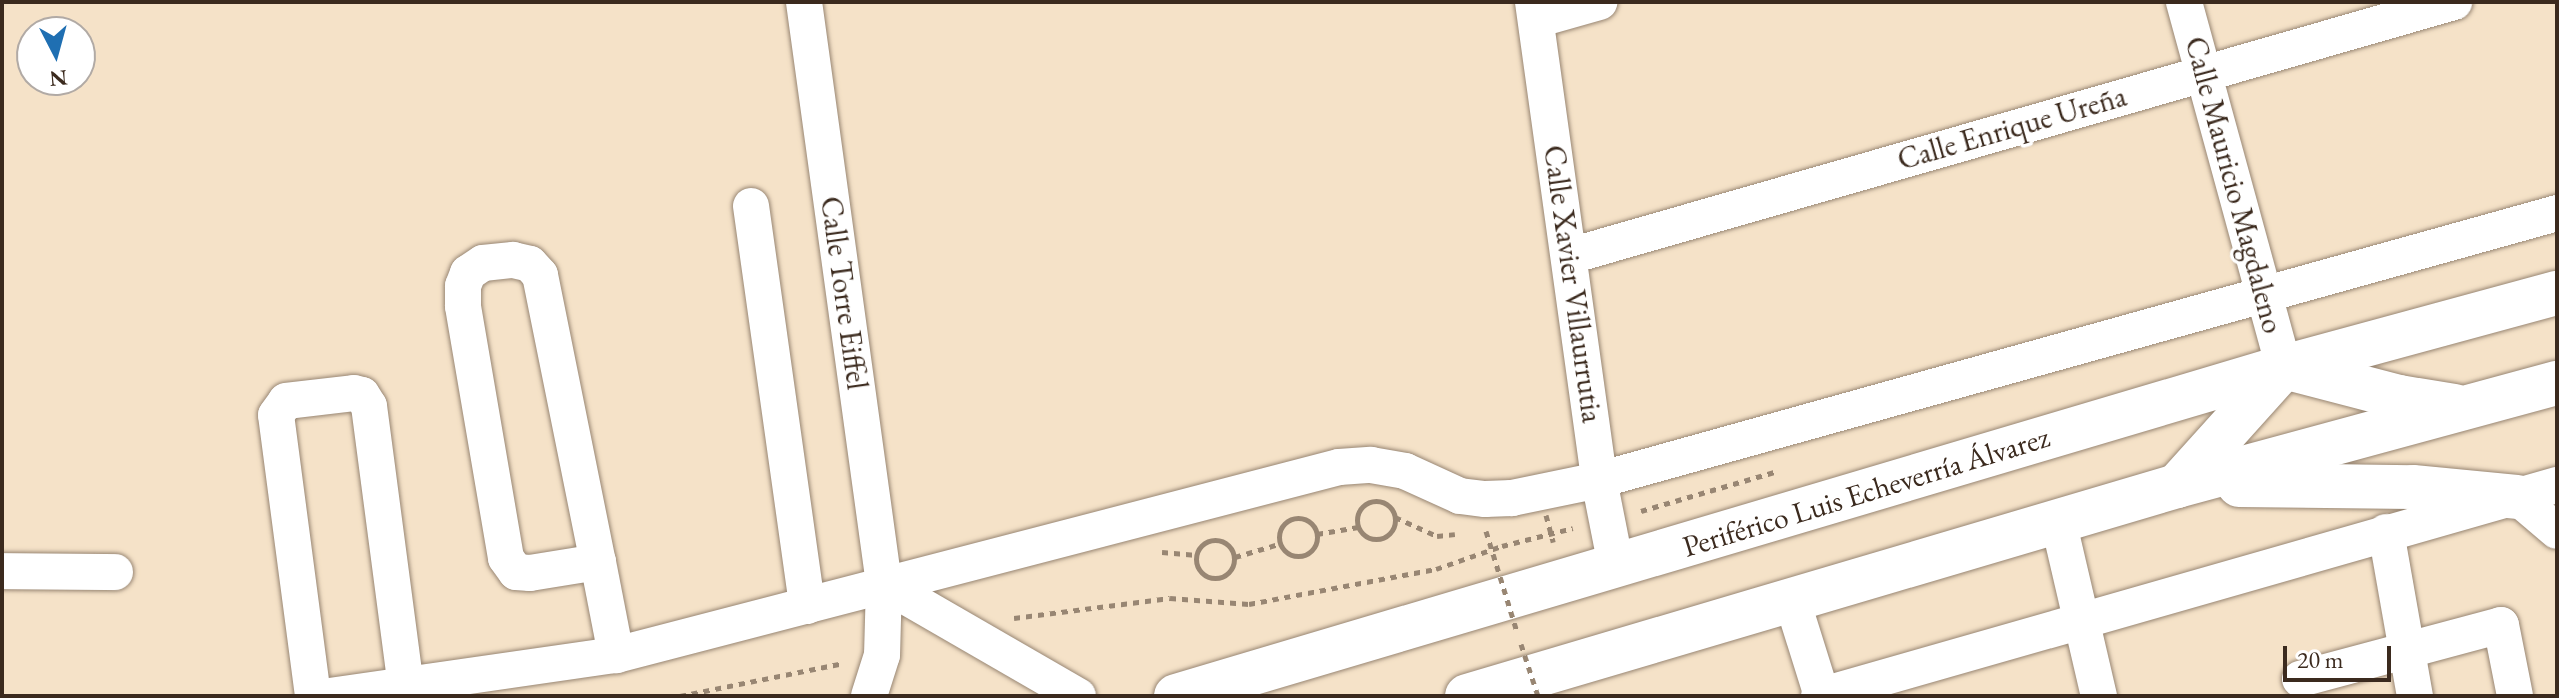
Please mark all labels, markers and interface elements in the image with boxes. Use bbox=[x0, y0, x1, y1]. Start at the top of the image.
north arrow bbox=[16, 16, 96, 96]
street label: Calle Mauricio Magdaleno bbox=[2177, 33, 2291, 337]
text: N bbox=[48, 63, 69, 94]
street label: Calle Enrique Ureña bbox=[1893, 78, 2131, 178]
street label: Calle Xavier Villaurrutia bbox=[1536, 143, 1610, 425]
street label: Calle Torre Eiffel bbox=[813, 194, 875, 392]
street label: Periférico Luis Echeverría Álvarez bbox=[1678, 419, 2054, 565]
scale bar bbox=[2287, 630, 2395, 680]
text: 20 m bbox=[2297, 644, 2344, 675]

